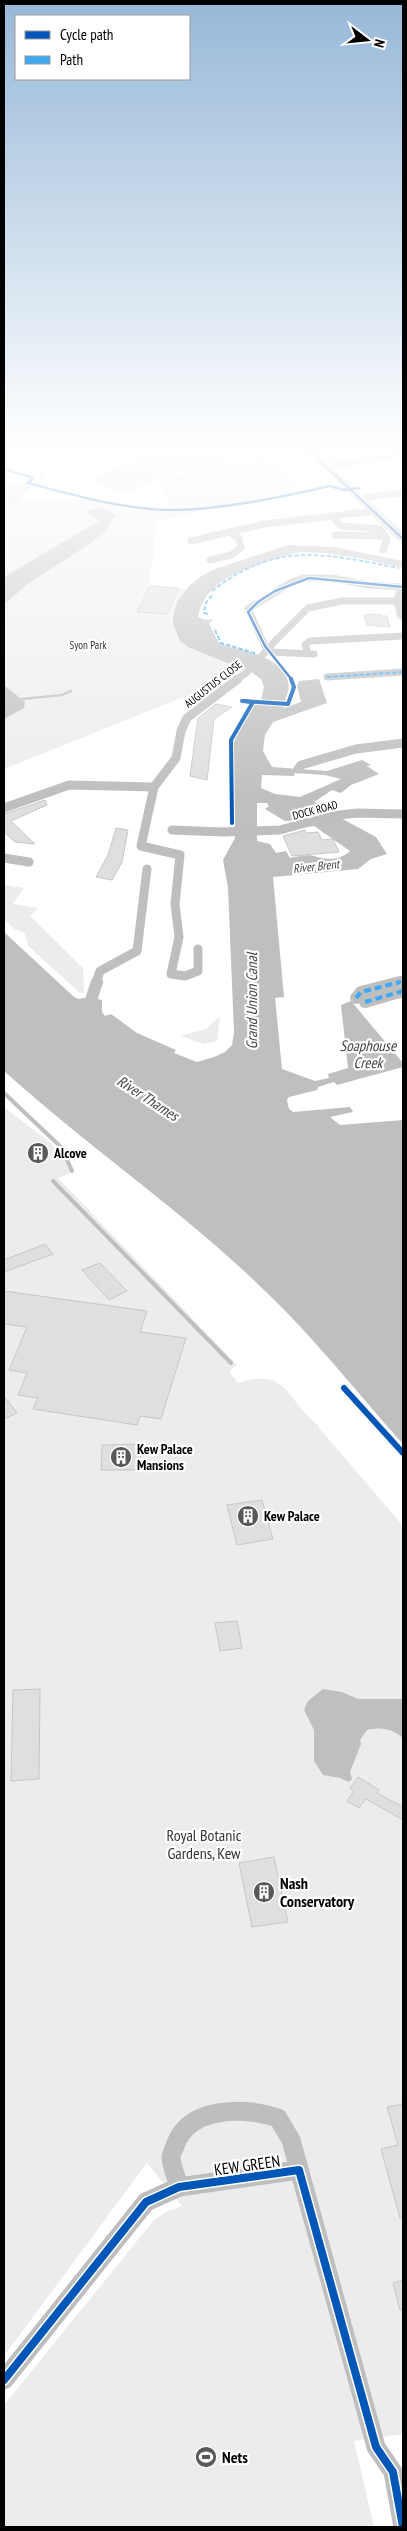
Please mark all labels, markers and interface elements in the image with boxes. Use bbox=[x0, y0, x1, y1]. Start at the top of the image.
legend bbox=[15, 15, 190, 80]
north arrow bbox=[342, 15, 392, 65]
text: Cycle path bbox=[60, 25, 113, 44]
text: N bbox=[370, 37, 389, 50]
text: Path bbox=[60, 50, 83, 69]
park label: Syon Park bbox=[69, 638, 107, 652]
street label: AUGUSTUS CLOSE bbox=[182, 657, 245, 711]
street label: DOCK ROAD bbox=[291, 797, 339, 823]
water label: River Brent bbox=[292, 856, 341, 876]
water label: Grand Union Canal bbox=[242, 951, 261, 1049]
water label: Soaphouse Creek bbox=[340, 1036, 397, 1072]
water label: River Thames bbox=[114, 1071, 184, 1126]
building icon: Alcove bbox=[26, 1141, 50, 1165]
place label: Alcove bbox=[53, 1144, 87, 1162]
place label: Kew Palace Mansions bbox=[137, 1440, 193, 1474]
building icon: Kew Palace Mansions bbox=[109, 1445, 133, 1469]
building icon: Kew Palace bbox=[236, 1504, 260, 1528]
place label: Kew Palace bbox=[264, 1507, 320, 1525]
park label: Royal Botanic Gardens, Kew bbox=[167, 1825, 242, 1863]
place label: Nash Conservatory bbox=[280, 1873, 355, 1911]
building icon: Nash Conservatory bbox=[252, 1880, 276, 1904]
street label: KEW GREEN bbox=[213, 2150, 281, 2180]
sports icon: Nets bbox=[194, 2445, 218, 2469]
place label: Nets bbox=[222, 2447, 248, 2467]

